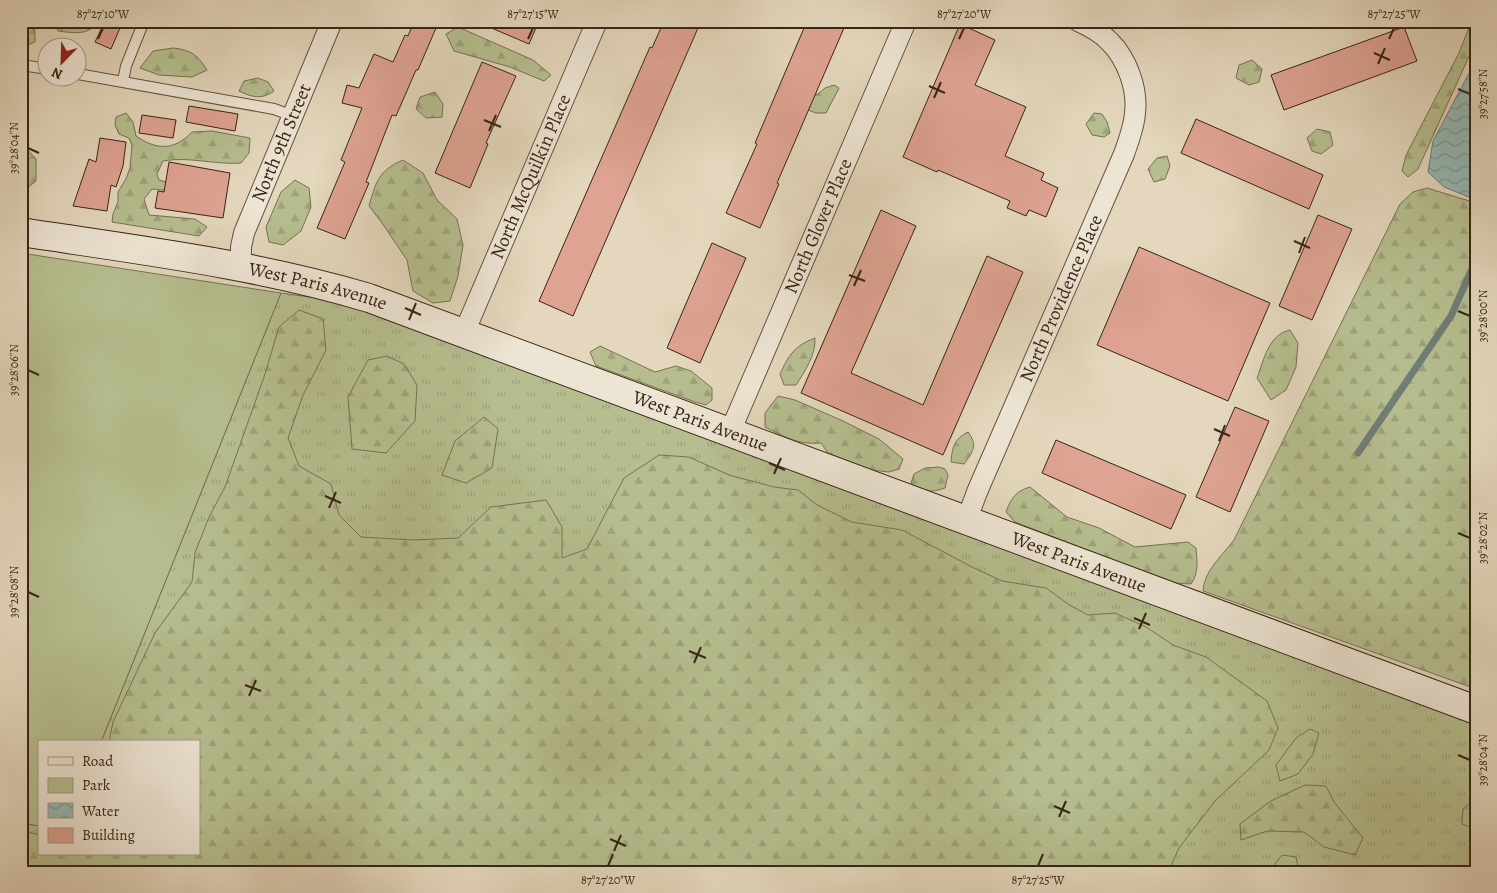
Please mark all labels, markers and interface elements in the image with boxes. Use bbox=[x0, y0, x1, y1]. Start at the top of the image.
text: 87°27'10"W bbox=[77, 6, 130, 22]
text: 87°27'15"W bbox=[507, 6, 559, 22]
text: 87°27'20"W bbox=[937, 6, 992, 22]
text: 87°27'25"W bbox=[1368, 6, 1421, 22]
north arrow bbox=[38, 38, 88, 88]
text: N bbox=[49, 63, 66, 84]
text: 39°27'58"N bbox=[1475, 69, 1491, 119]
street label: North 9th Street bbox=[245, 80, 318, 206]
street label: North McQuilkin Place bbox=[484, 90, 577, 263]
text: 39°28'04"N bbox=[6, 122, 22, 174]
street label: North Glover Place bbox=[778, 155, 859, 298]
street label: North Providence Place bbox=[1013, 211, 1109, 386]
street label: West Paris Avenue bbox=[245, 256, 391, 317]
text: 39°28'00"N bbox=[1475, 289, 1491, 342]
text: 39°28'06"N bbox=[6, 344, 22, 396]
street label: West Paris Avenue bbox=[628, 384, 771, 458]
text: 39°28'02"N bbox=[1475, 512, 1491, 564]
street label: West Paris Avenue bbox=[1007, 525, 1150, 599]
text: 39°28'08"N bbox=[6, 566, 22, 618]
text: 39°28'04"N bbox=[1475, 734, 1491, 786]
legend bbox=[38, 740, 200, 856]
text: Road bbox=[82, 751, 114, 771]
text: Park bbox=[82, 775, 111, 795]
text: Water bbox=[81, 801, 119, 821]
text: Building bbox=[82, 825, 135, 845]
text: 87°27'20"W bbox=[581, 872, 636, 888]
text: 87°27'25"W bbox=[1012, 872, 1065, 888]

